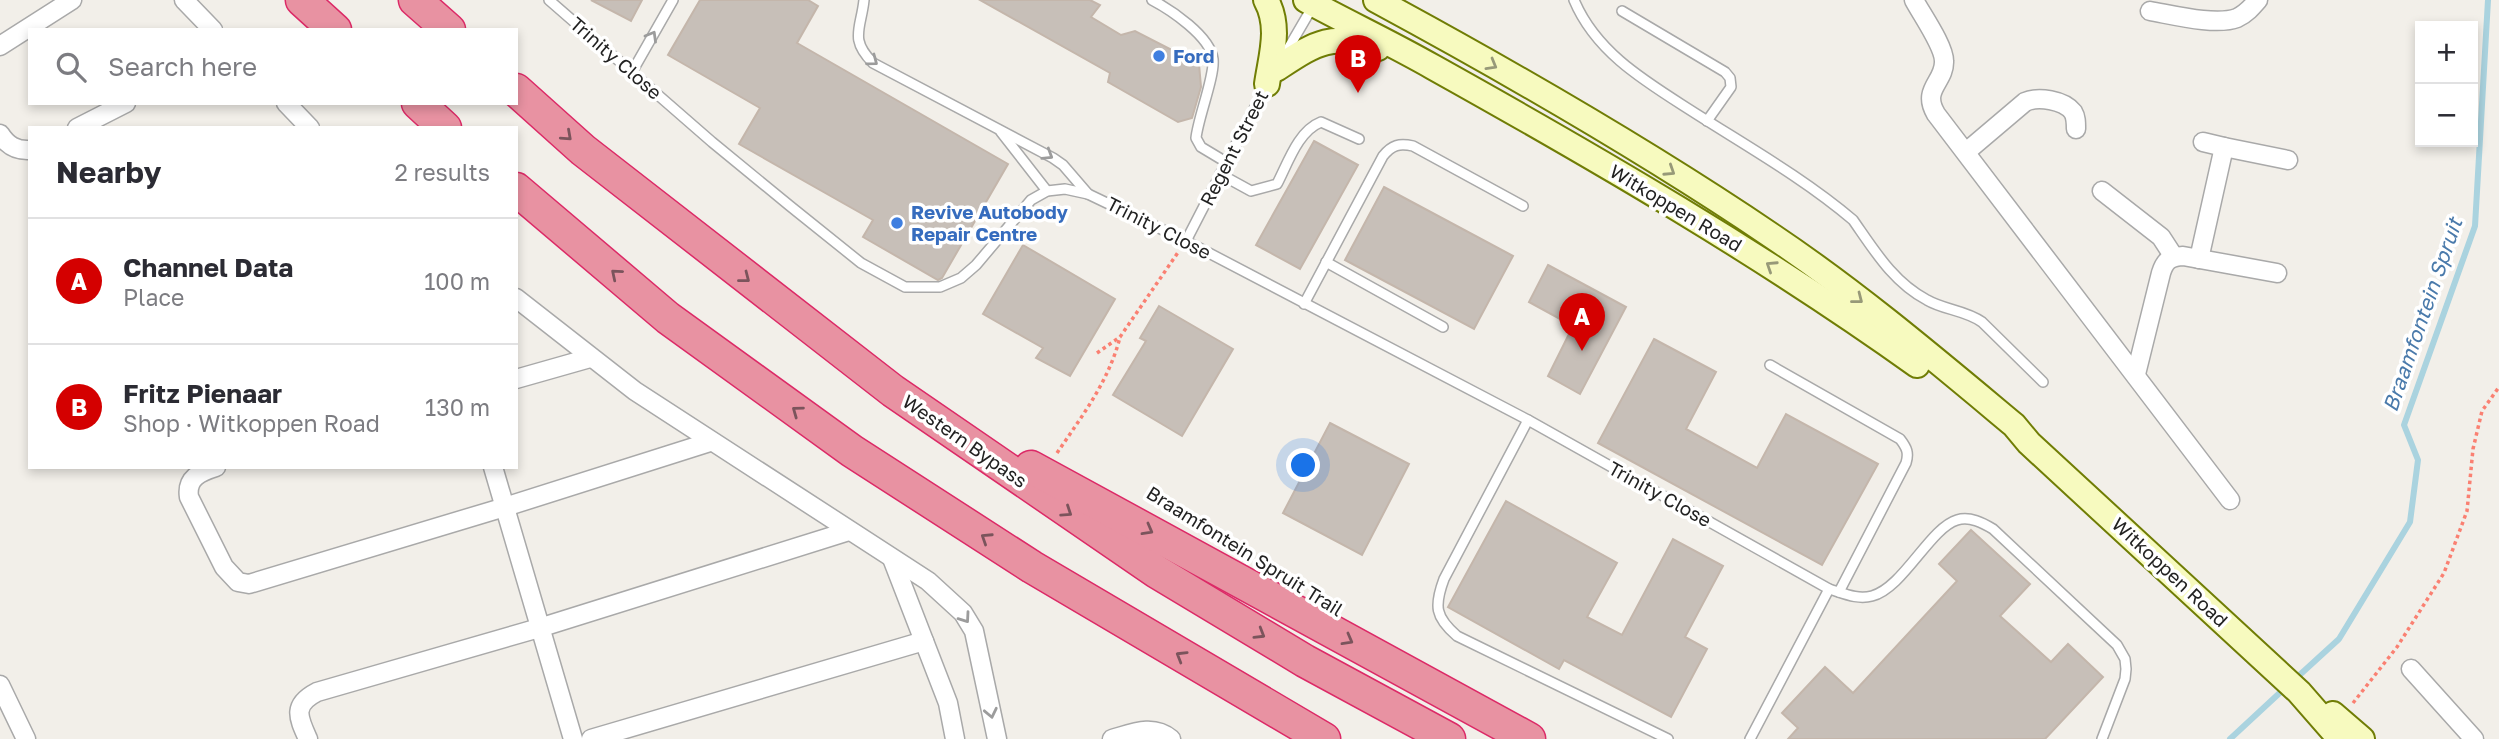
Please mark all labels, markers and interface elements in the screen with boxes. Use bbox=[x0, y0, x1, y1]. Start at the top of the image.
street label: Trinity Close bbox=[566, 12, 667, 104]
map controls bbox=[2415, 21, 2478, 147]
button: + bbox=[2415, 21, 2478, 84]
search box bbox=[28, 28, 518, 105]
one-way arrow bbox=[644, 31, 657, 43]
pin: B bbox=[1335, 35, 1381, 93]
place label: Ford bbox=[1173, 44, 1214, 67]
icon: search bbox=[52, 48, 90, 86]
marker: Ford bbox=[1151, 48, 1167, 64]
text: Search here bbox=[108, 51, 257, 82]
one-way arrow bbox=[866, 53, 878, 65]
one-way arrow bbox=[1485, 57, 1498, 70]
button: − bbox=[2415, 84, 2478, 147]
street label: Regent Street bbox=[1195, 86, 1273, 209]
one-way arrow bbox=[559, 128, 572, 140]
one-way arrow bbox=[1040, 147, 1053, 160]
text: Nearby bbox=[56, 154, 161, 190]
text: 2 results bbox=[394, 158, 490, 186]
street label: Witkoppen Road bbox=[1606, 159, 1746, 256]
one-way arrow bbox=[1663, 162, 1676, 175]
street label: Trinity Close bbox=[1103, 191, 1215, 264]
place label: Revive Autobody Repair Centre bbox=[911, 200, 1069, 245]
water label: Braamfontein Spruit bbox=[2377, 212, 2468, 415]
marker: Revive Autobody Repair Centre bbox=[889, 215, 905, 231]
text: Channel Data bbox=[123, 252, 293, 283]
one-way arrow bbox=[1766, 261, 1779, 274]
text: A bbox=[71, 267, 87, 295]
text: 100 m bbox=[424, 267, 490, 295]
one-way arrow bbox=[737, 269, 750, 282]
one-way arrow bbox=[611, 270, 624, 282]
text: Place bbox=[123, 283, 184, 311]
one-way arrow bbox=[1850, 291, 1863, 303]
pin: A bbox=[1559, 293, 1605, 351]
text: Fritz Pienaar bbox=[123, 378, 282, 409]
street label: Western Bypass bbox=[899, 389, 1032, 492]
text: B bbox=[71, 393, 87, 421]
text: 130 m bbox=[425, 393, 490, 421]
one-way arrow bbox=[792, 407, 805, 419]
text: Shop · Witkoppen Road bbox=[123, 409, 380, 437]
your location bbox=[1286, 448, 1320, 482]
street label: Trinity Close bbox=[1605, 456, 1716, 531]
street label: Braamfontein Spruit Trail bbox=[1143, 481, 1348, 621]
one-way arrow bbox=[1060, 504, 1073, 517]
street label: Witkoppen Road bbox=[2108, 512, 2233, 631]
one-way arrow bbox=[1141, 522, 1153, 535]
one-way arrow bbox=[981, 533, 994, 546]
one-way arrow bbox=[957, 610, 969, 623]
one-way arrow bbox=[1252, 625, 1265, 638]
one-way arrow bbox=[1340, 631, 1353, 645]
one-way arrow bbox=[1175, 651, 1188, 664]
one-way arrow bbox=[983, 707, 998, 719]

